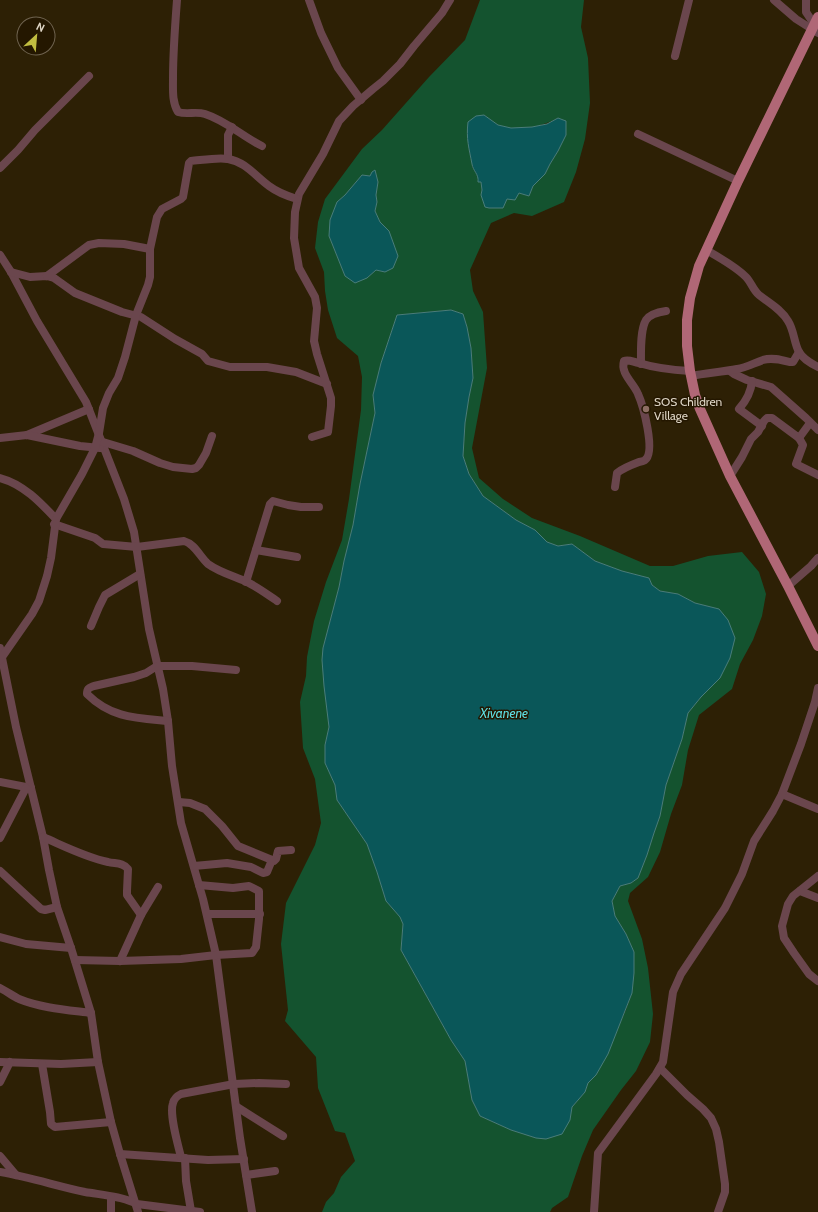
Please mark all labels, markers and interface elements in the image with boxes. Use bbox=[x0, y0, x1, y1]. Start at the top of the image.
north arrow bbox=[16, 16, 56, 56]
text: N bbox=[34, 19, 47, 35]
place label: SOS Children Village bbox=[654, 394, 723, 423]
marker: SOS Children Village bbox=[641, 404, 651, 414]
water label: Xivanene bbox=[479, 705, 528, 721]

